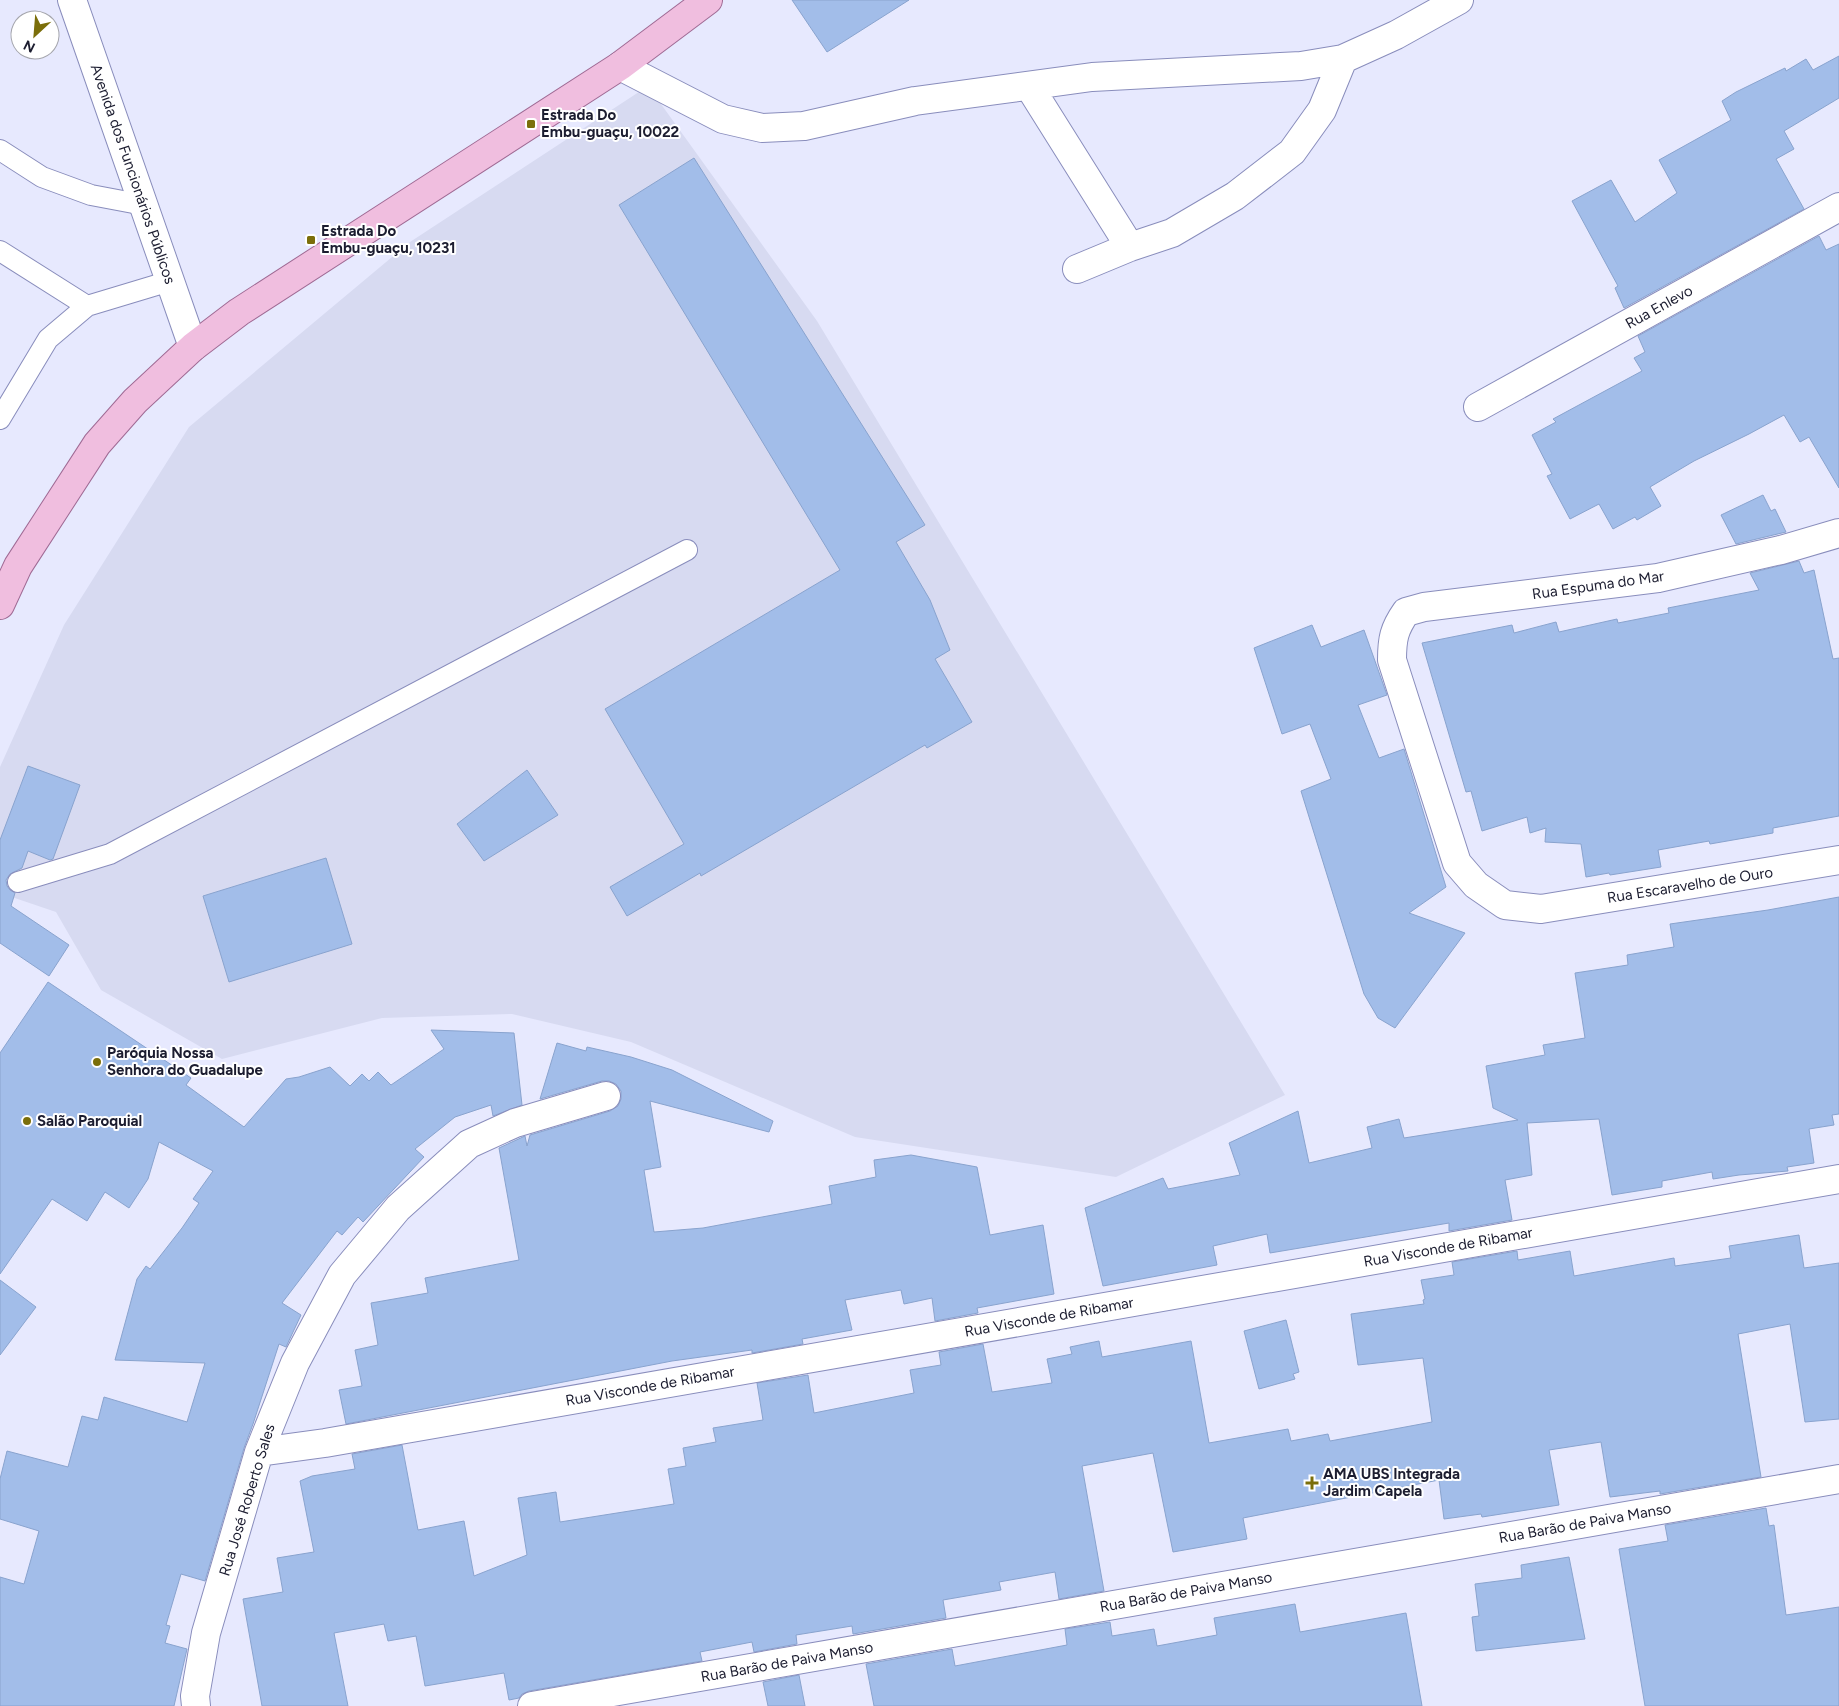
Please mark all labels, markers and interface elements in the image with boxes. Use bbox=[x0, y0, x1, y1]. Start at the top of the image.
north arrow bbox=[10, 10, 60, 60]
text: N bbox=[21, 36, 38, 56]
street label: Avenida dos Funcionários Públicos bbox=[87, 62, 179, 286]
place label: Estrada Do Embu-guaçu, 10022 bbox=[541, 106, 680, 141]
marker: Estrada Do Embu-guaçu, 10022 bbox=[525, 118, 537, 130]
place label: Estrada Do Embu-guaçu, 10231 bbox=[321, 222, 456, 257]
marker: Estrada Do Embu-guaçu, 10231 bbox=[305, 234, 317, 246]
street label: Rua Enlevo bbox=[1622, 281, 1696, 333]
street label: Rua Espuma do Mar bbox=[1531, 567, 1665, 603]
street label: Rua Escaravelho de Ouro bbox=[1606, 863, 1775, 907]
place label: Paróquia Nossa Senhora do Guadalupe bbox=[107, 1044, 263, 1079]
marker: Paróquia Nossa Senhora do Guadalupe bbox=[91, 1056, 103, 1068]
place label: Salão Paroquial bbox=[37, 1112, 142, 1130]
marker: Salão Paroquial bbox=[21, 1115, 33, 1127]
street label: Rua Visconde de Ribamar bbox=[1362, 1223, 1534, 1271]
street label: Rua Visconde de Ribamar bbox=[963, 1293, 1135, 1341]
street label: Rua Visconde de Ribamar bbox=[564, 1362, 736, 1410]
street label: Rua José Roberto Sales bbox=[215, 1422, 279, 1578]
place label: AMA UBS Integrada Jardim Capela bbox=[1323, 1465, 1460, 1500]
marker: AMA UBS Integrada Jardim Capela bbox=[1305, 1476, 1319, 1490]
street label: Rua Barão de Paiva Manso bbox=[1497, 1499, 1673, 1547]
street label: Rua Barão de Paiva Manso bbox=[1098, 1568, 1274, 1616]
street label: Rua Barão de Paiva Manso bbox=[699, 1638, 875, 1686]

